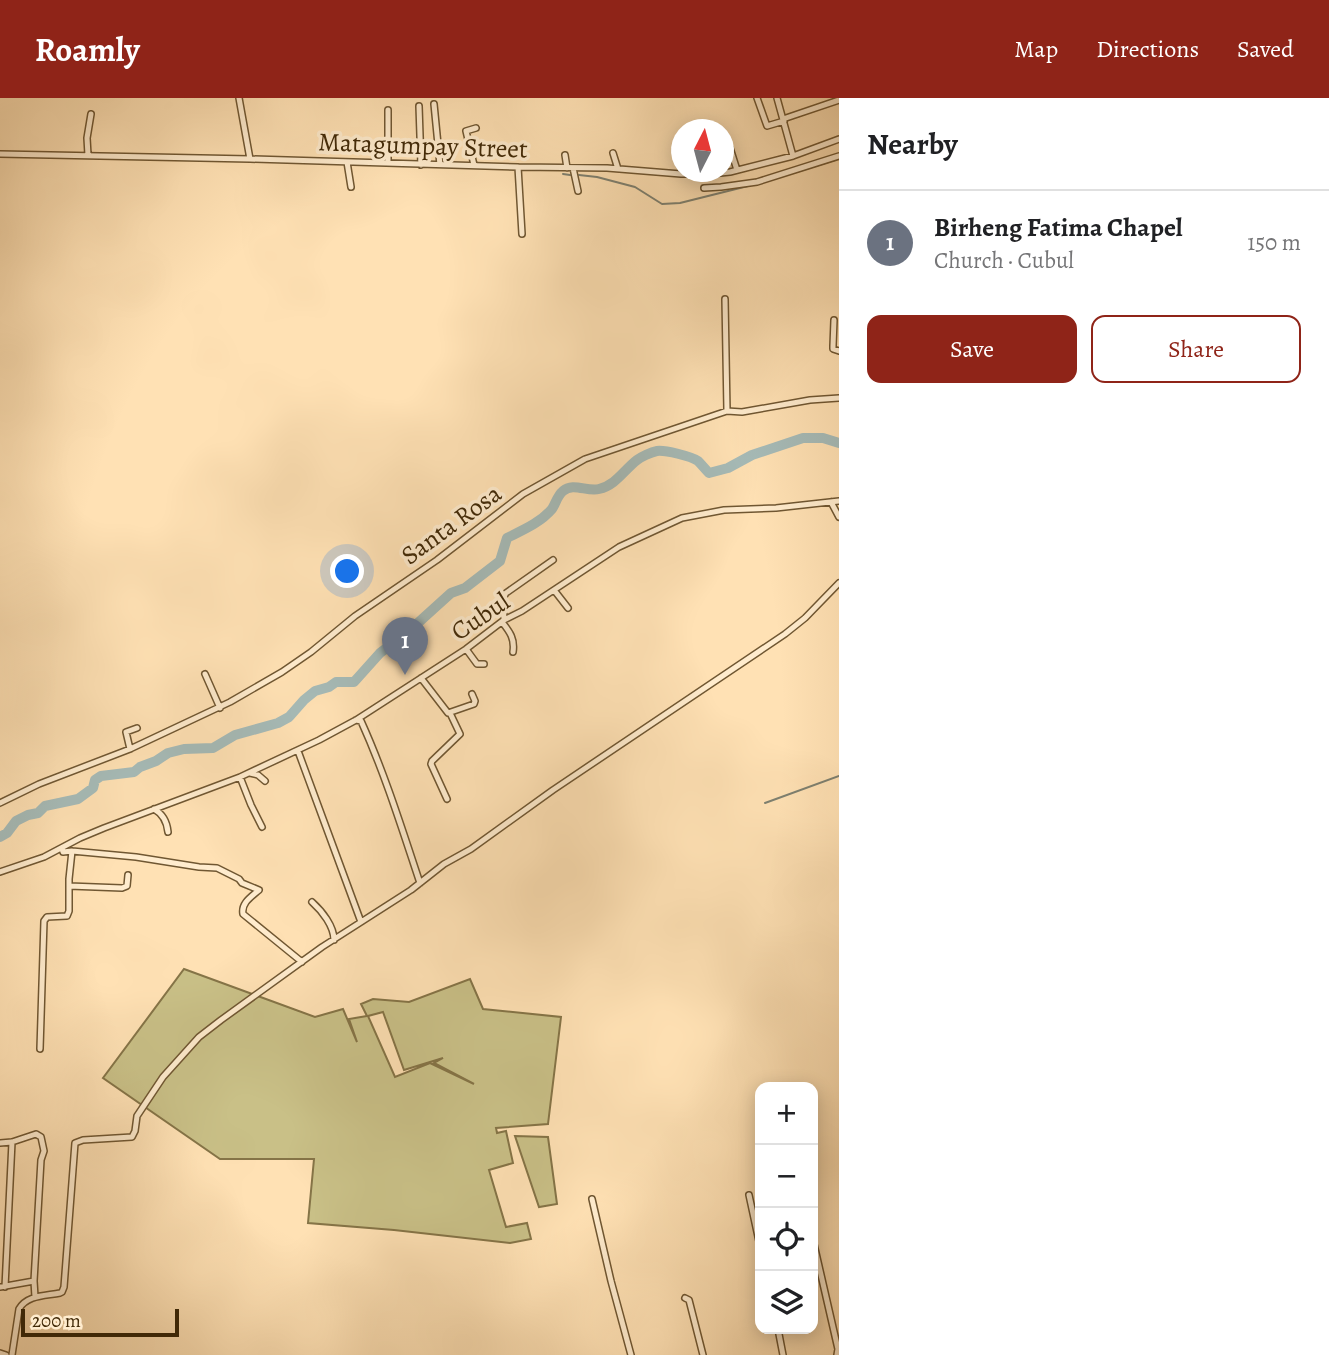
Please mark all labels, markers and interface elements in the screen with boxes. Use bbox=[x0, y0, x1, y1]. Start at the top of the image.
text: Roamly bbox=[35, 27, 140, 72]
text: Map bbox=[1014, 33, 1058, 65]
text: Directions bbox=[1096, 33, 1199, 65]
text: Saved bbox=[1237, 33, 1294, 65]
north arrow bbox=[671, 119, 734, 182]
street label: Matagumpay Street bbox=[318, 124, 529, 167]
text: Nearby bbox=[867, 124, 958, 164]
text: Birheng Fatima Chapel bbox=[934, 210, 1183, 245]
text: 1 bbox=[886, 227, 894, 258]
text: 150 m bbox=[1247, 227, 1301, 258]
text: Church · Cubul bbox=[934, 245, 1074, 276]
button: Save bbox=[867, 315, 1077, 383]
button: Share bbox=[1091, 315, 1301, 383]
street label: Santa Rosa bbox=[394, 476, 509, 573]
your location bbox=[330, 554, 364, 588]
street label: Cubul bbox=[444, 584, 517, 649]
pin: 1 bbox=[382, 617, 428, 675]
map controls bbox=[755, 1082, 818, 1334]
button: + bbox=[755, 1082, 818, 1145]
button: − bbox=[755, 1145, 818, 1208]
button: locate bbox=[755, 1208, 818, 1271]
button: layers bbox=[755, 1271, 818, 1334]
scale bar bbox=[21, 1306, 178, 1338]
text: 200 m bbox=[32, 1308, 81, 1334]

